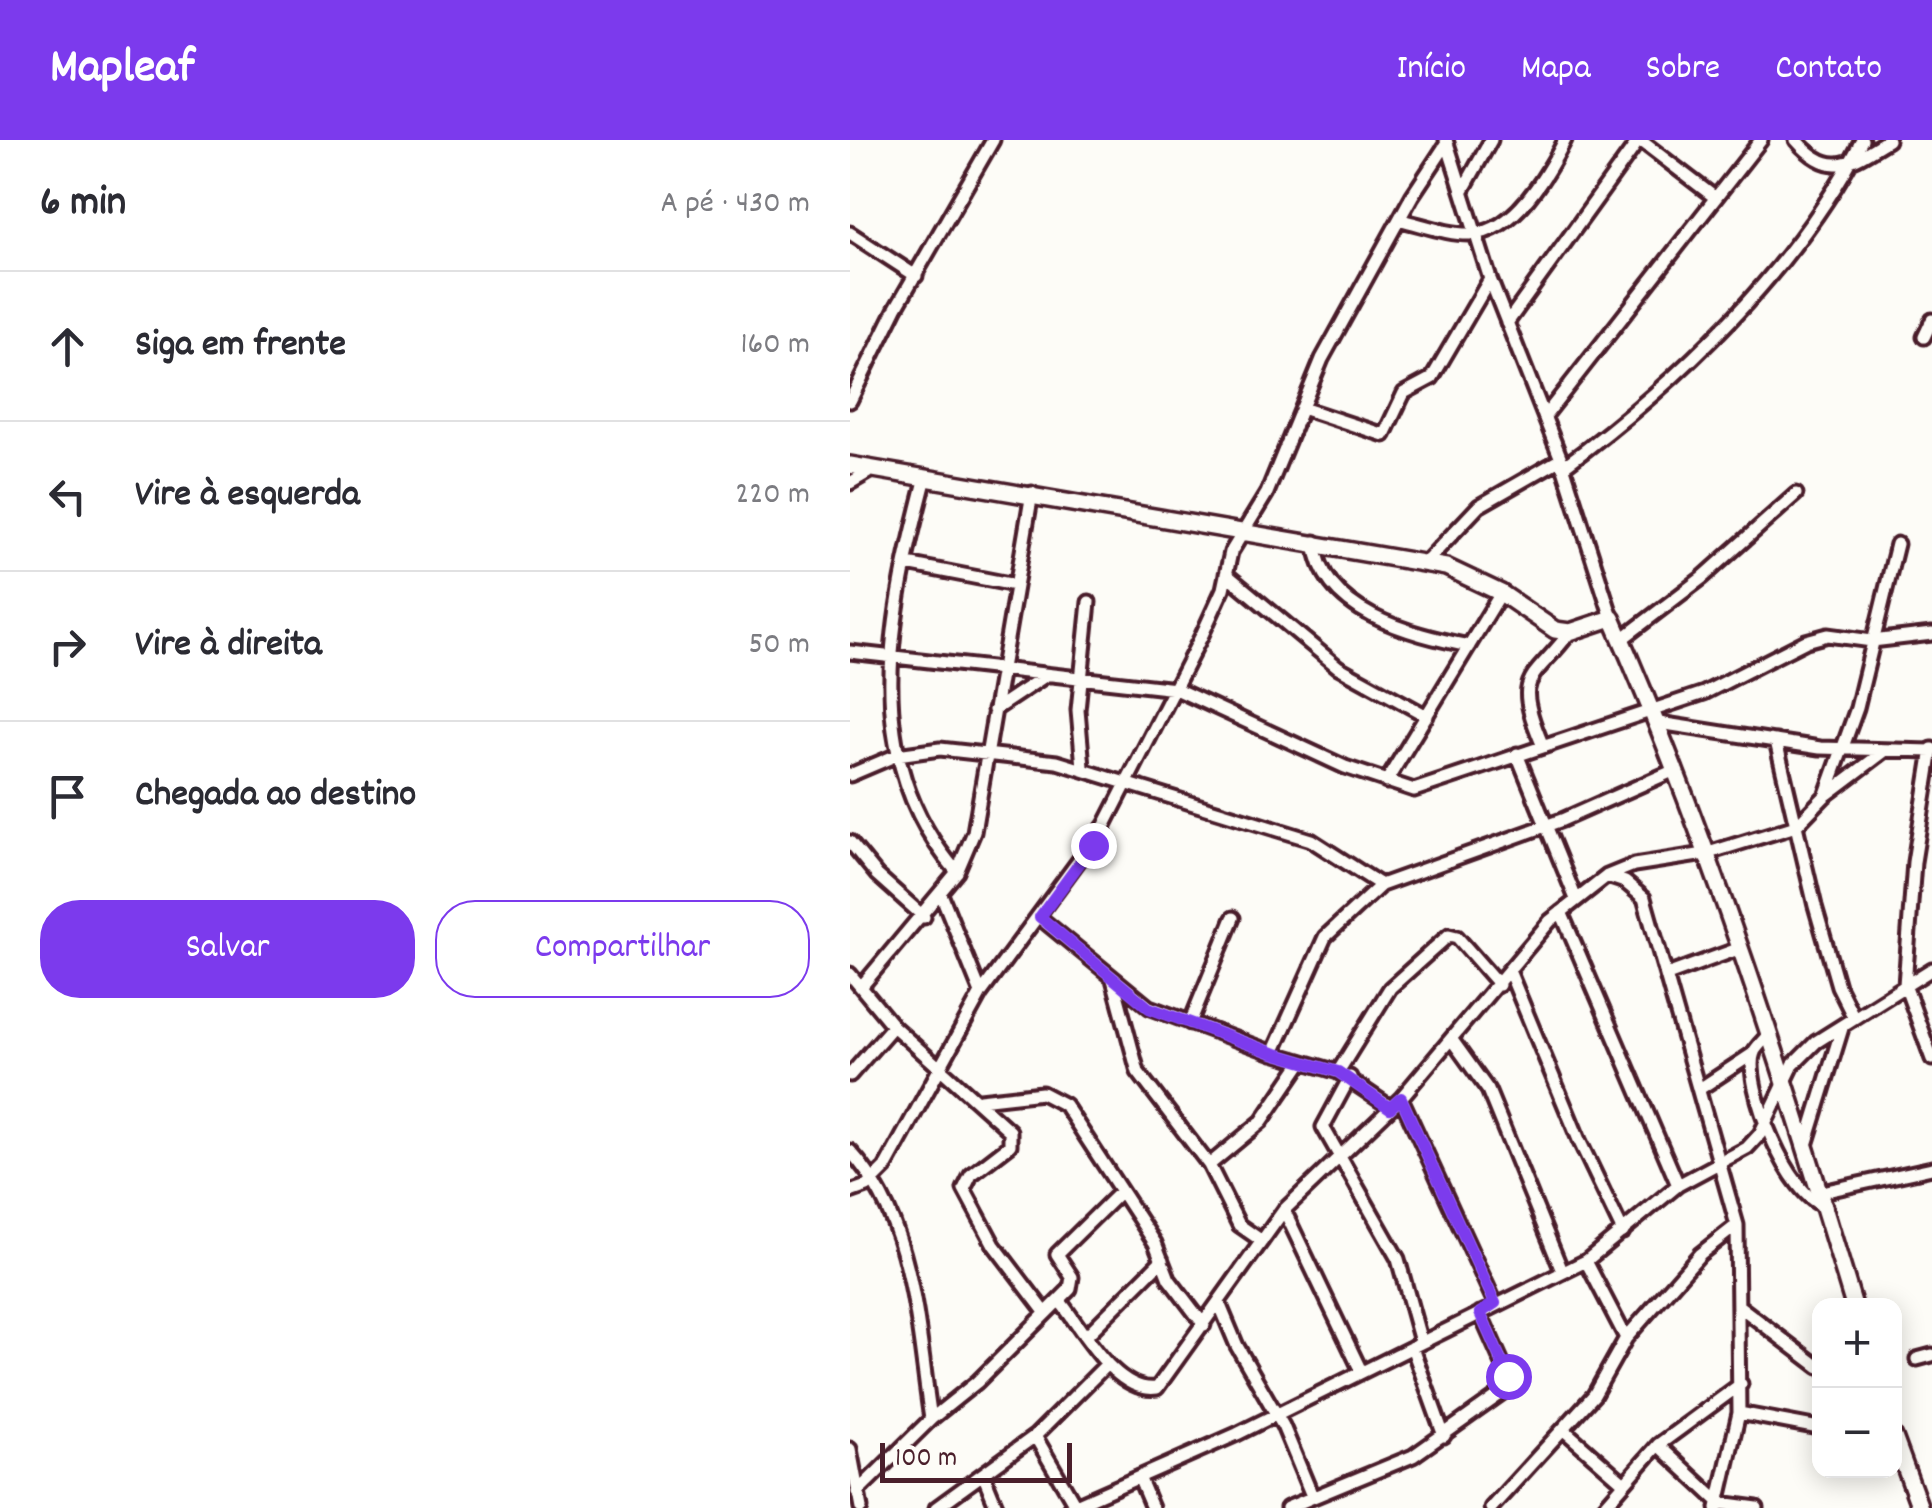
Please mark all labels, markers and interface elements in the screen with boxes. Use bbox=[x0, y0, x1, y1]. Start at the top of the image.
text: Mapleaf bbox=[50, 36, 195, 105]
text: Início bbox=[1397, 45, 1466, 95]
text: Mapa bbox=[1521, 45, 1591, 95]
text: Sobre bbox=[1646, 45, 1720, 95]
text: Contato bbox=[1775, 45, 1882, 95]
text: 6 min bbox=[40, 175, 126, 235]
text: A pé · 430 m bbox=[660, 182, 810, 228]
icon: ahead bbox=[40, 319, 95, 374]
text: Siga em frente bbox=[135, 319, 346, 374]
text: 160 m bbox=[741, 323, 810, 369]
icon: left bbox=[40, 469, 95, 524]
text: Vire à esquerda bbox=[135, 469, 360, 524]
text: 220 m bbox=[735, 473, 810, 519]
icon: right bbox=[40, 619, 95, 674]
text: Vire à direita bbox=[135, 619, 322, 674]
text: 50 m bbox=[748, 623, 810, 669]
icon: arrive bbox=[40, 769, 95, 824]
text: Chegada ao destino bbox=[135, 769, 416, 824]
route end bbox=[1071, 823, 1117, 869]
button: Salvar bbox=[40, 900, 415, 998]
button: Compartilhar bbox=[435, 900, 810, 998]
map controls bbox=[1812, 1298, 1902, 1478]
button: + bbox=[1812, 1298, 1902, 1388]
route start bbox=[1486, 1354, 1532, 1400]
button: − bbox=[1812, 1388, 1902, 1478]
scale bar bbox=[880, 1438, 1072, 1482]
text: 100 m bbox=[895, 1440, 957, 1480]

